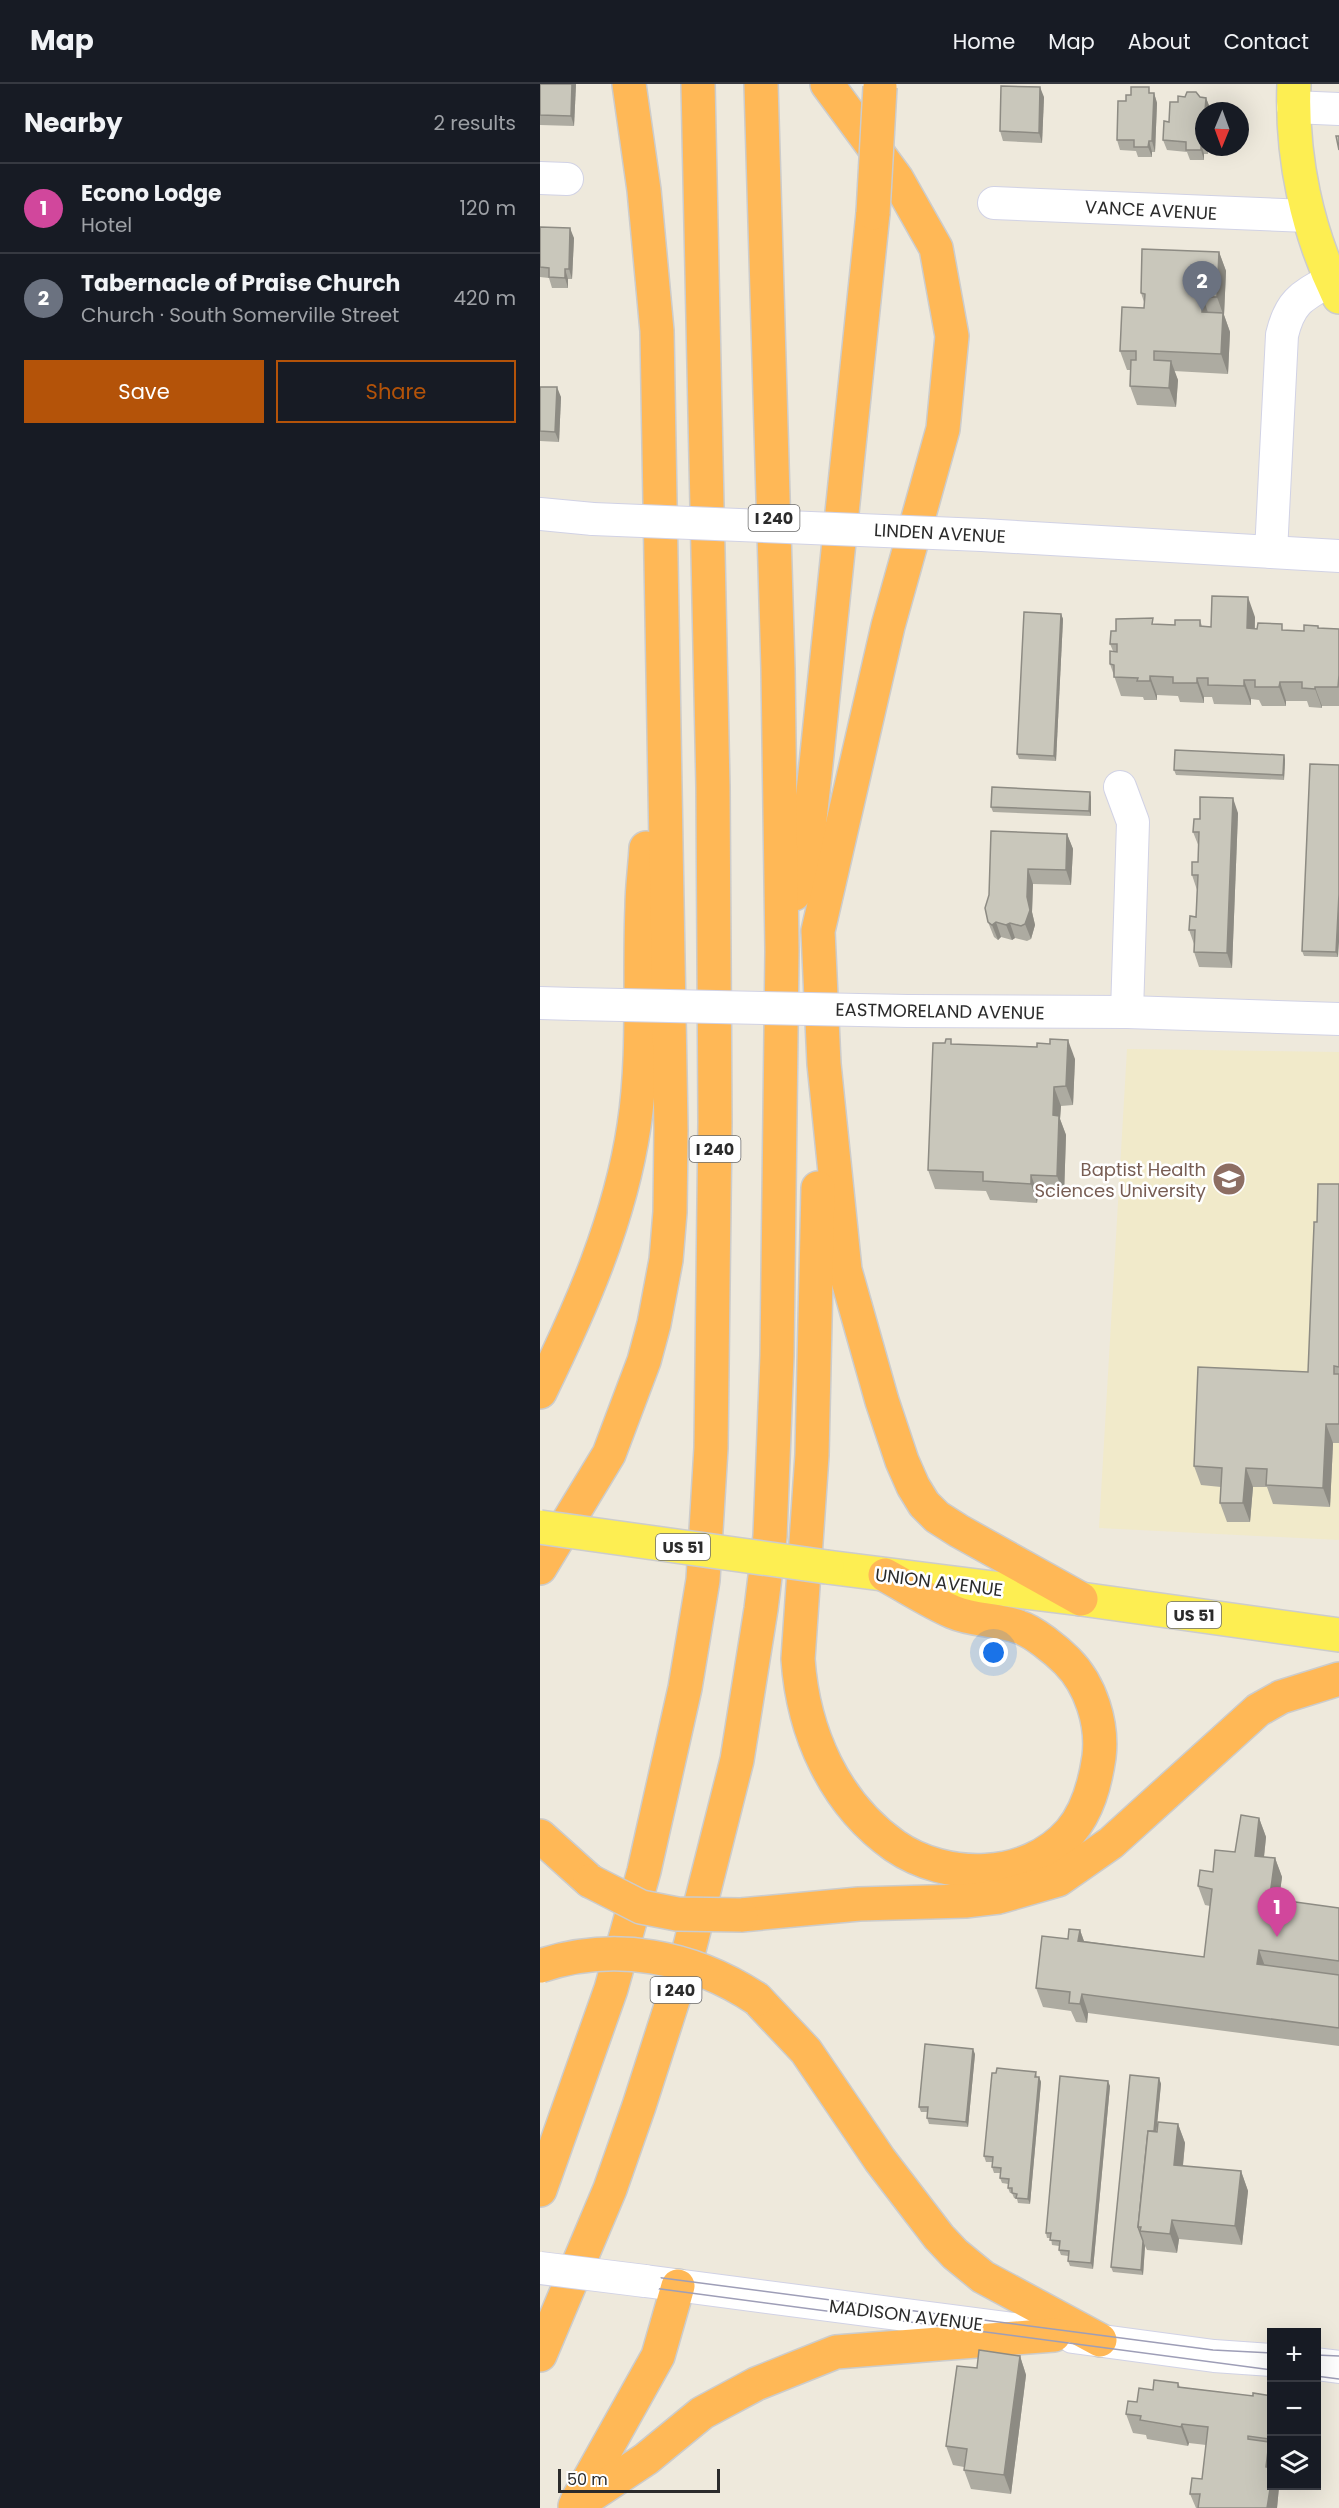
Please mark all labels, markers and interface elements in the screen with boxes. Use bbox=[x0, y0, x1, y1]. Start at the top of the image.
text: Map bbox=[30, 21, 94, 60]
text: Home bbox=[953, 27, 1015, 56]
text: Map bbox=[1048, 27, 1095, 56]
text: About bbox=[1128, 27, 1191, 56]
text: Contact bbox=[1224, 27, 1309, 56]
north arrow bbox=[1195, 102, 1249, 156]
text: Nearby bbox=[24, 105, 122, 141]
text: 2 results bbox=[433, 109, 516, 137]
text: Econo Lodge bbox=[81, 178, 222, 209]
text: 1 bbox=[40, 194, 47, 222]
text: 120 m bbox=[460, 194, 516, 222]
street label: VANCE AVENUE bbox=[1084, 194, 1218, 226]
text: Hotel bbox=[81, 211, 132, 239]
pin: 2 bbox=[1182, 262, 1222, 311]
text: Tabernacle of Praise Church bbox=[81, 268, 400, 299]
text: 2 bbox=[38, 284, 49, 312]
text: 420 m bbox=[453, 284, 516, 312]
text: Church · South Somerville Street bbox=[81, 301, 399, 329]
button: Save bbox=[24, 360, 264, 423]
button: Share bbox=[276, 360, 516, 423]
road number: I 240 bbox=[748, 505, 800, 531]
street label: LINDEN AVENUE bbox=[874, 517, 1006, 549]
street label: EASTMORELAND AVENUE bbox=[835, 997, 1045, 1025]
road number: I 240 bbox=[690, 1136, 741, 1162]
place label: Baptist Health Sciences University bbox=[1035, 1157, 1206, 1203]
school or university icon: Baptist Health Sciences University bbox=[1211, 1161, 1247, 1197]
road number: US 51 bbox=[656, 1534, 710, 1560]
street label: UNION AVENUE bbox=[874, 1562, 1004, 1602]
road number: US 51 bbox=[1167, 1602, 1221, 1628]
your location bbox=[979, 1638, 1008, 1667]
pin: 1 bbox=[1258, 1888, 1296, 1937]
road number: I 240 bbox=[650, 1977, 702, 2003]
street label: MADISON AVENUE bbox=[828, 2293, 984, 2337]
map controls bbox=[1267, 2328, 1321, 2490]
button: + bbox=[1267, 2328, 1321, 2382]
button: − bbox=[1267, 2382, 1321, 2436]
button: layers bbox=[1267, 2436, 1321, 2490]
scale bar bbox=[558, 2466, 720, 2494]
text: 50 m bbox=[567, 2468, 608, 2491]

